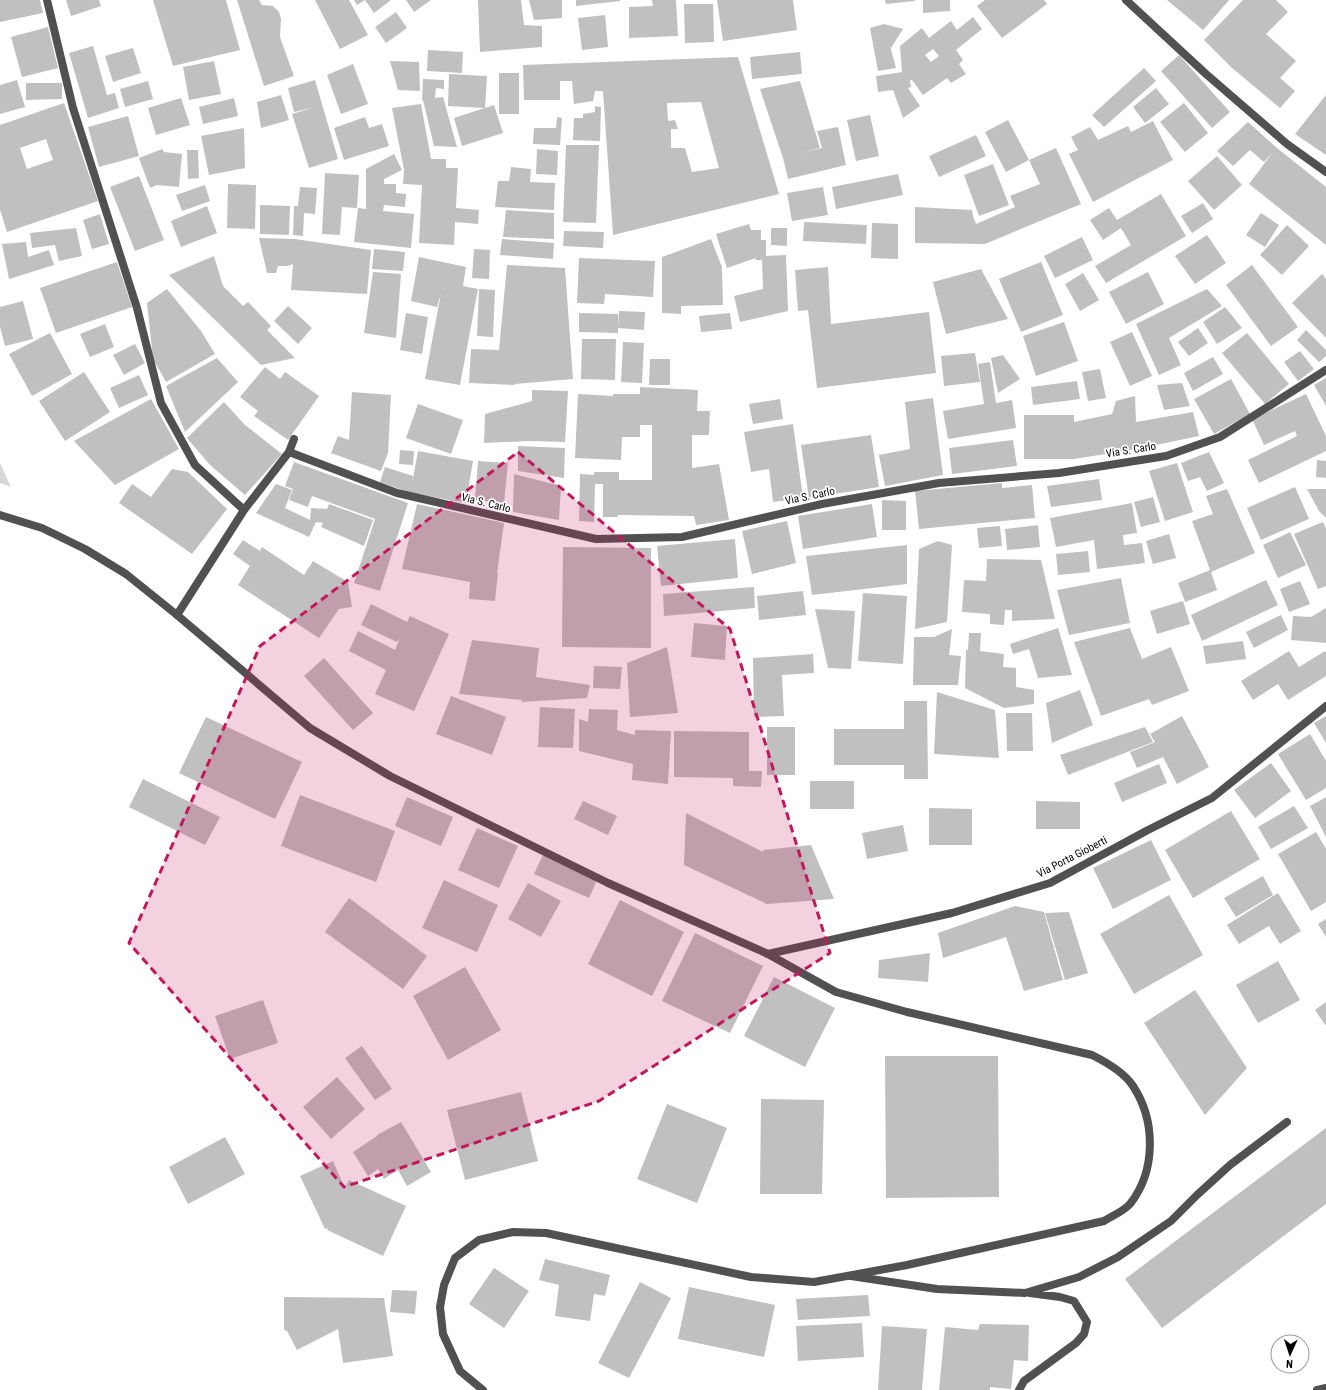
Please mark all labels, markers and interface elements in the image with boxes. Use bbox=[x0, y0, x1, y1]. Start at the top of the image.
street label: Via S. Carlo bbox=[1105, 440, 1157, 460]
street label: Via S. Carlo bbox=[784, 484, 837, 508]
street label: Via S. Carlo bbox=[460, 491, 513, 516]
street label: Via Porta Gioberti bbox=[1035, 834, 1109, 880]
north arrow bbox=[1270, 1334, 1310, 1374]
text: N bbox=[1286, 1357, 1293, 1370]

